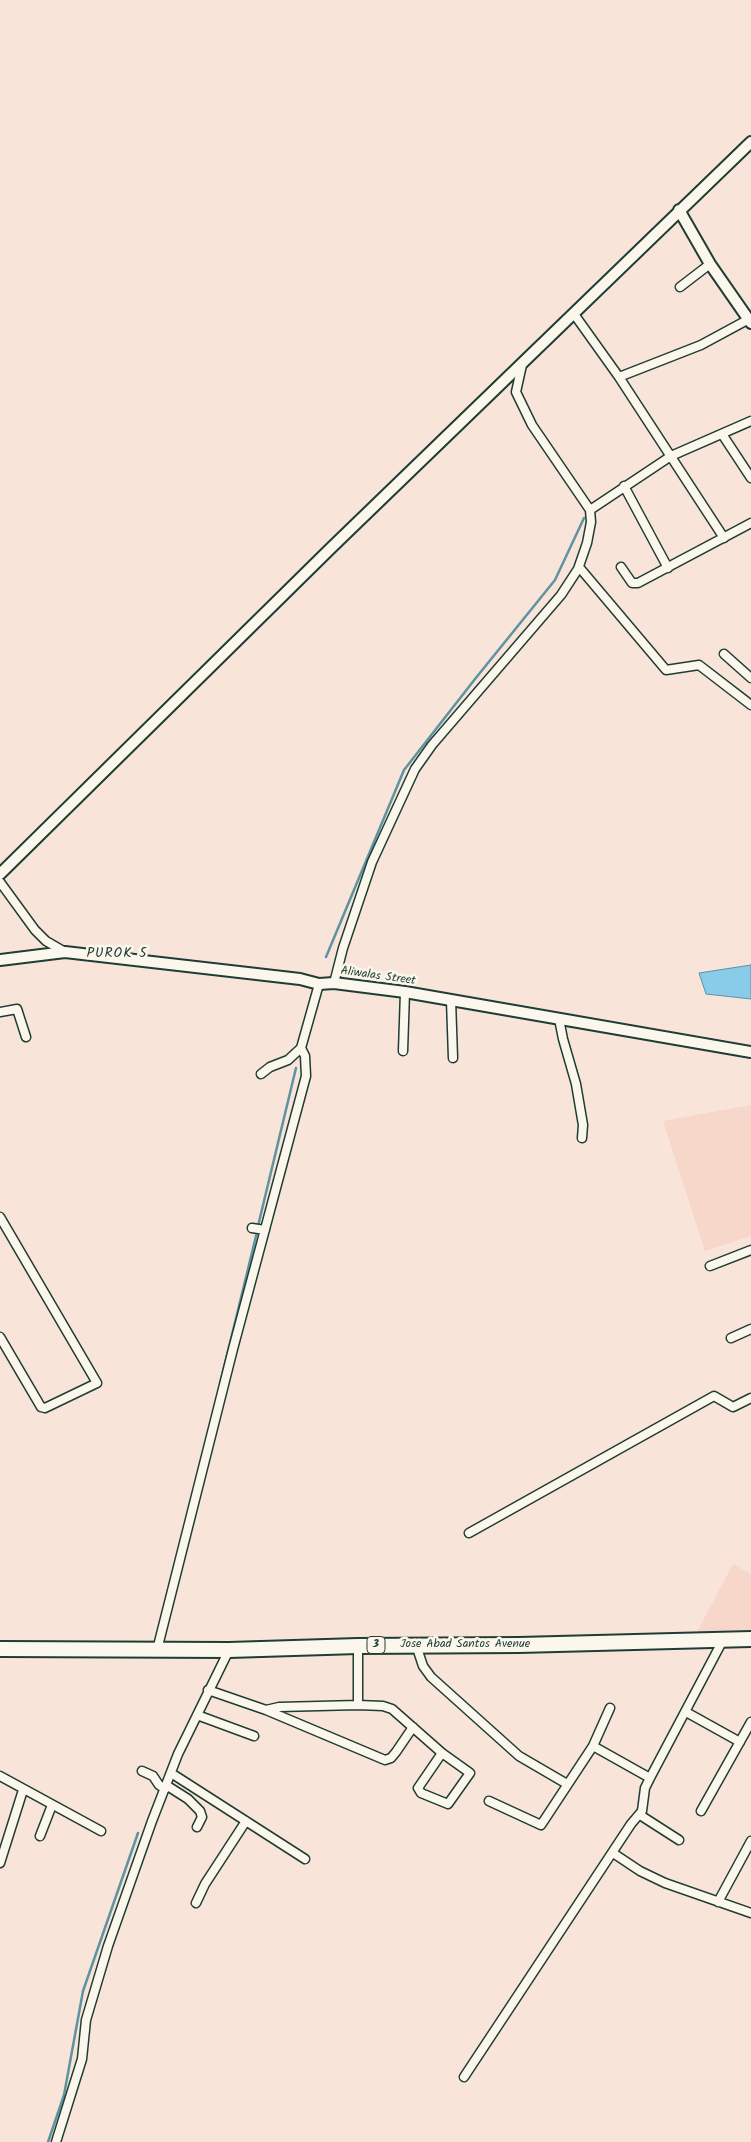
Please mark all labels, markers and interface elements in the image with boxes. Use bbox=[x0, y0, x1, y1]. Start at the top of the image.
district label: PUROK 5 bbox=[86, 947, 148, 963]
street label: Aliwalas Street bbox=[340, 965, 416, 989]
road number: 3 bbox=[367, 1636, 385, 1654]
street label: Jose Abad Santos Avenue bbox=[400, 1638, 530, 1652]

